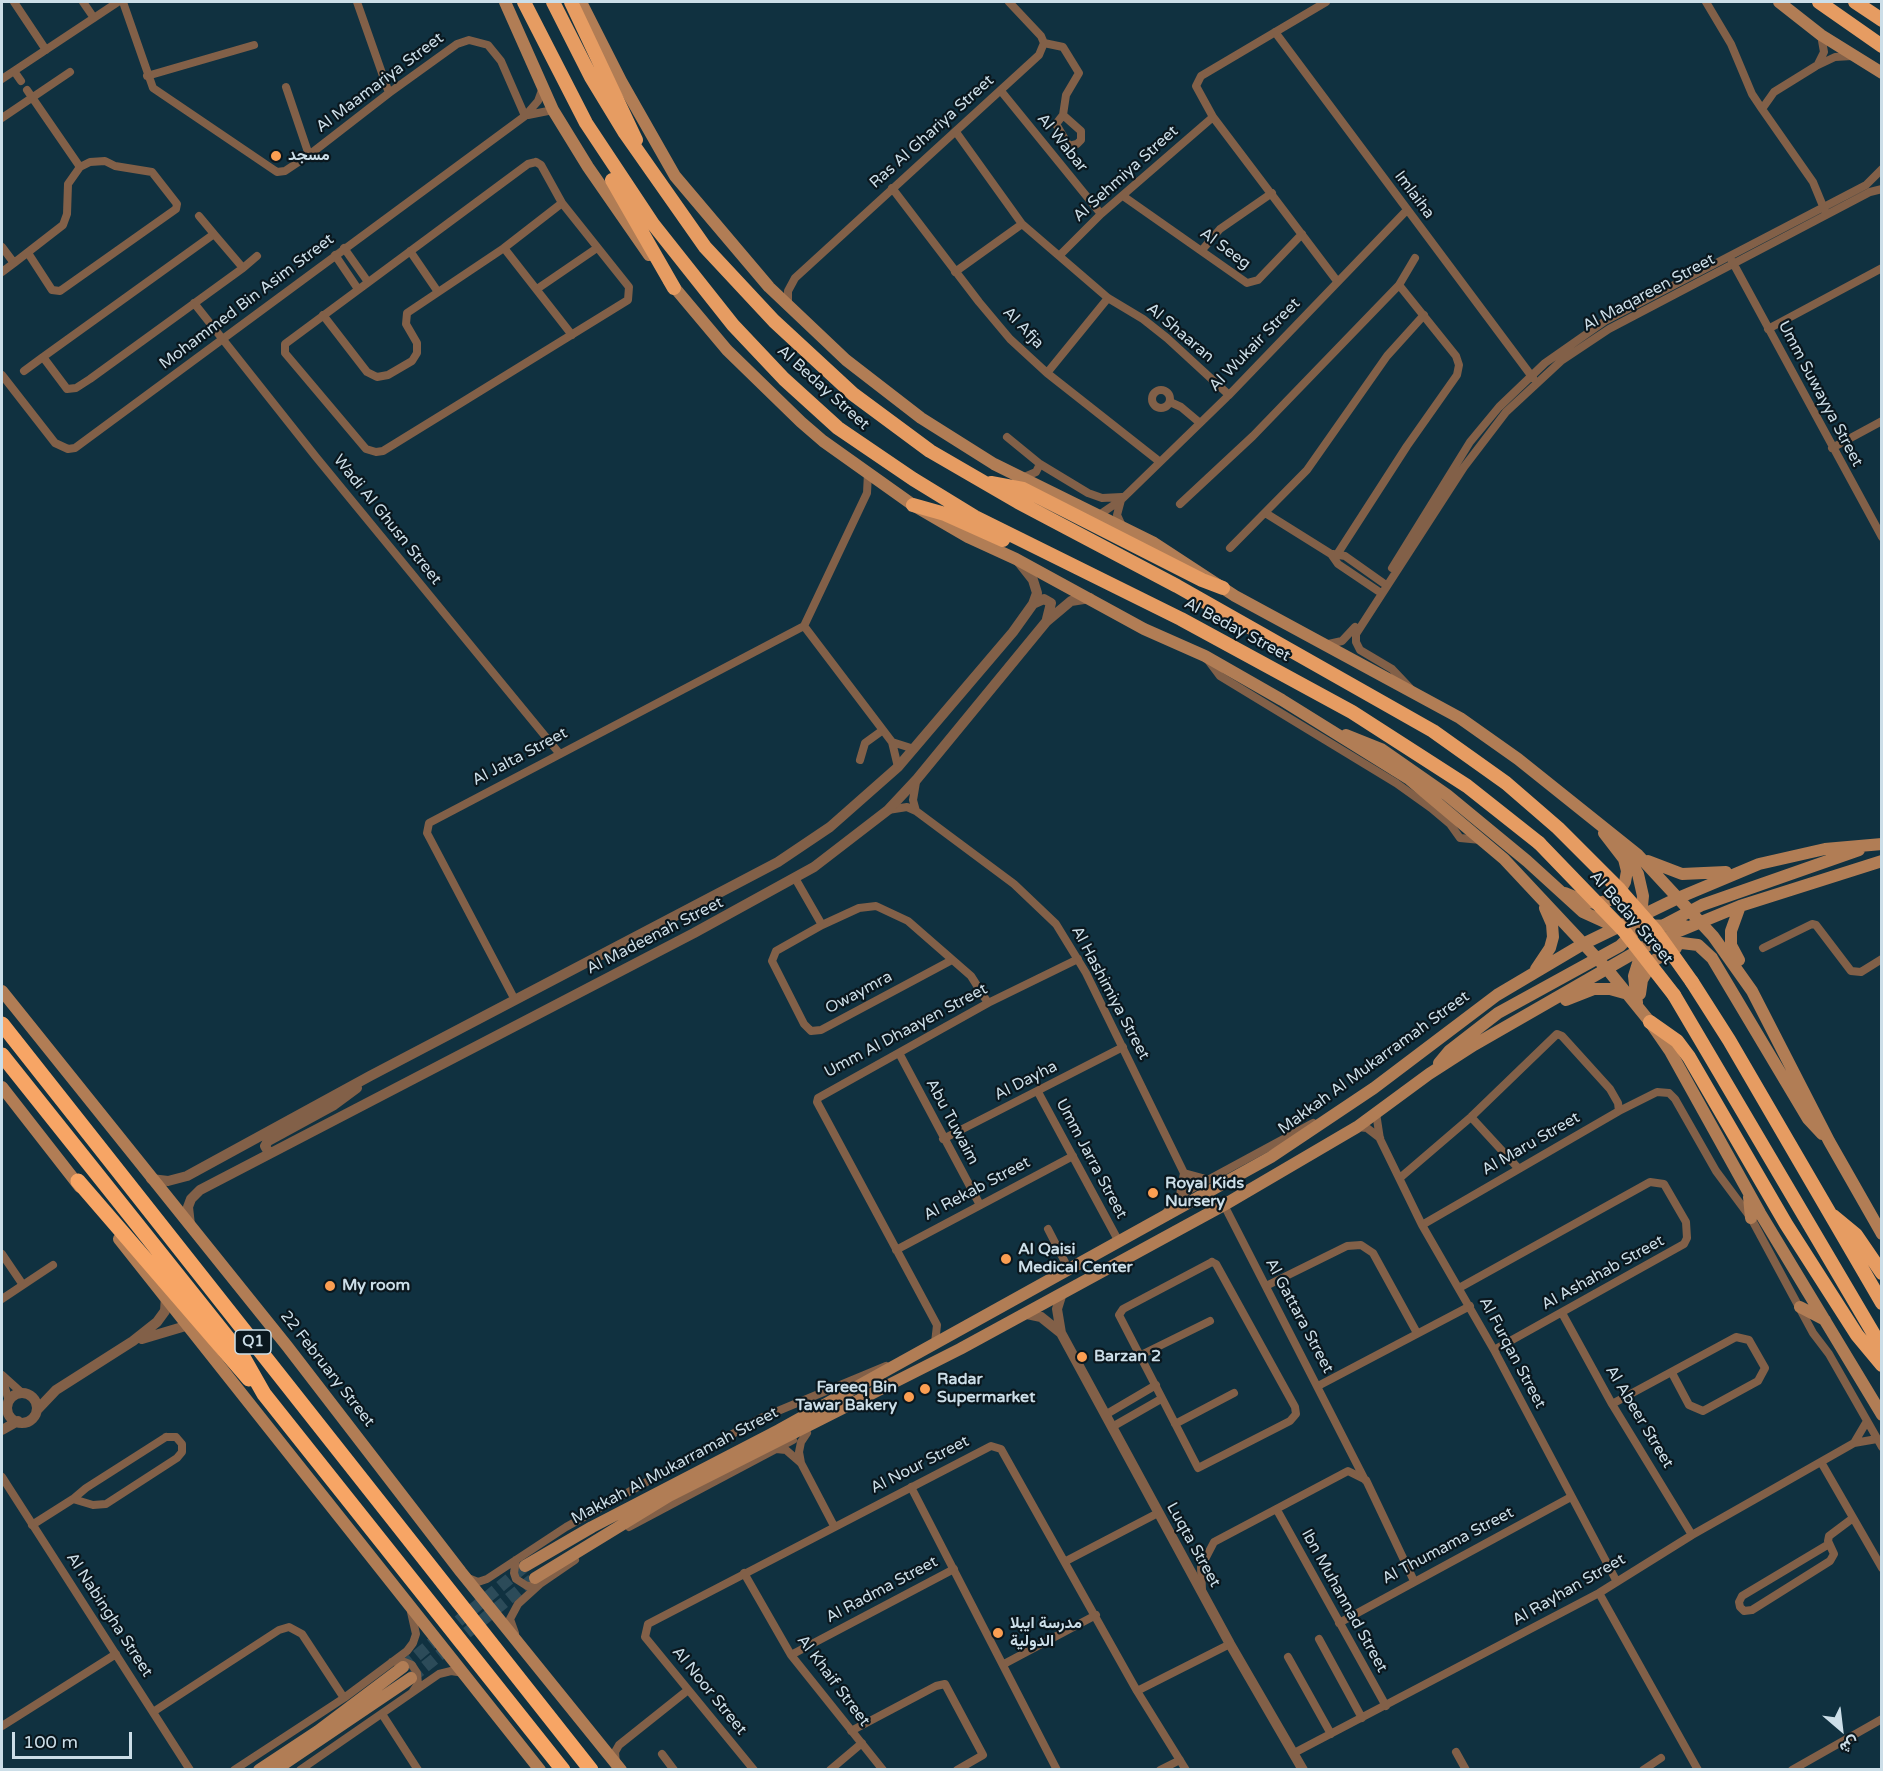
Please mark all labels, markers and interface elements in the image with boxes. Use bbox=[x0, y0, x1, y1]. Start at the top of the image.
street label: Al Maamariya Street bbox=[312, 29, 448, 137]
street label: Ras Al Ghariya Street bbox=[866, 71, 998, 193]
street label: Al Wabar bbox=[1033, 110, 1091, 176]
street label: Al Sehmiya Street bbox=[1070, 122, 1182, 226]
place label: مسجد bbox=[288, 146, 330, 166]
marker: مسجد bbox=[269, 149, 283, 163]
street label: Imlaiha bbox=[1390, 167, 1438, 223]
street label: Al Seeg bbox=[1196, 224, 1254, 274]
street label: Mohammed Bin Asim Street bbox=[156, 230, 338, 374]
street label: Al Maqareen Street bbox=[1580, 250, 1718, 336]
street label: Al Wukair Street bbox=[1205, 294, 1305, 396]
street label: Al Shaaran bbox=[1142, 299, 1218, 367]
street label: Al Afja bbox=[998, 303, 1048, 353]
street label: Umm Suwayya Street bbox=[1773, 318, 1867, 470]
street label: Al Beday Street bbox=[773, 342, 873, 434]
street label: Wadi Al Ghusn Street bbox=[329, 451, 445, 589]
street label: Al Beday Street bbox=[1181, 594, 1293, 666]
street label: Al Jalta Street bbox=[469, 724, 571, 790]
street label: Al Beday Street bbox=[1585, 867, 1677, 969]
street label: Al Madeenah Street bbox=[583, 893, 727, 979]
street label: Al Hashimiya Street bbox=[1067, 923, 1153, 1063]
street label: Owaymra bbox=[822, 967, 896, 1019]
street label: Umm Al Dhaayen Street bbox=[821, 980, 991, 1082]
street label: Makkah Al Mukarramah Street bbox=[1275, 987, 1473, 1139]
street label: Al Dayha bbox=[991, 1057, 1061, 1105]
street label: Abu Tuwaim bbox=[921, 1076, 983, 1168]
street label: Umm Jarra Street bbox=[1051, 1096, 1131, 1222]
street label: Al Maru Street bbox=[1478, 1108, 1584, 1180]
street label: Al Rekab Street bbox=[920, 1153, 1034, 1225]
place label: Royal Kids Nursery bbox=[1165, 1174, 1244, 1212]
marker: Royal Kids Nursery bbox=[1146, 1186, 1160, 1200]
street label: Al Ashahab Street bbox=[1538, 1231, 1668, 1315]
place label: Al Qaisi Medical Center bbox=[1018, 1240, 1133, 1278]
marker: Al Qaisi Medical Center bbox=[999, 1252, 1013, 1266]
street label: Al Gattara Street bbox=[1261, 1255, 1337, 1377]
place label: My room bbox=[342, 1276, 410, 1296]
marker: My room bbox=[323, 1279, 337, 1293]
street label: Al Furqan Street bbox=[1475, 1294, 1549, 1412]
street label: 22 February Street bbox=[276, 1307, 378, 1431]
road number: Q1 bbox=[235, 1330, 271, 1354]
place label: Barzan 2 bbox=[1094, 1347, 1161, 1367]
marker: Barzan 2 bbox=[1075, 1350, 1089, 1364]
street label: Al Abeer Street bbox=[1601, 1362, 1677, 1472]
place label: Radar Supermarket bbox=[937, 1370, 1035, 1408]
place label: Fareeq Bin Tawar Bakery bbox=[795, 1378, 897, 1416]
marker: Radar Supermarket bbox=[918, 1382, 932, 1396]
marker: Fareeq Bin Tawar Bakery bbox=[902, 1390, 916, 1404]
street label: Makkah Al Mukarramah Street bbox=[568, 1403, 782, 1529]
street label: Al Nour Street bbox=[867, 1432, 973, 1498]
street label: Luqta Street bbox=[1162, 1499, 1224, 1591]
street label: Al Thumama Street bbox=[1379, 1503, 1517, 1589]
street label: Ibn Muhannad Street bbox=[1297, 1526, 1391, 1676]
street label: Al Nabingha Street bbox=[62, 1549, 156, 1681]
street label: Al Rayhan Street bbox=[1509, 1550, 1629, 1630]
street label: Al Radma Street bbox=[823, 1552, 941, 1628]
place label: مدرسة ايبلا الدولية bbox=[1010, 1614, 1082, 1652]
marker: مدرسة ايبلا الدولية bbox=[991, 1626, 1005, 1640]
street label: Al Khaif Street bbox=[792, 1632, 874, 1730]
street label: Al Noor Street bbox=[668, 1643, 750, 1739]
north arrow bbox=[1811, 1699, 1871, 1759]
scale bar bbox=[15, 1720, 135, 1758]
text: 100 m bbox=[23, 1731, 78, 1753]
text: ش bbox=[1836, 1732, 1863, 1758]

